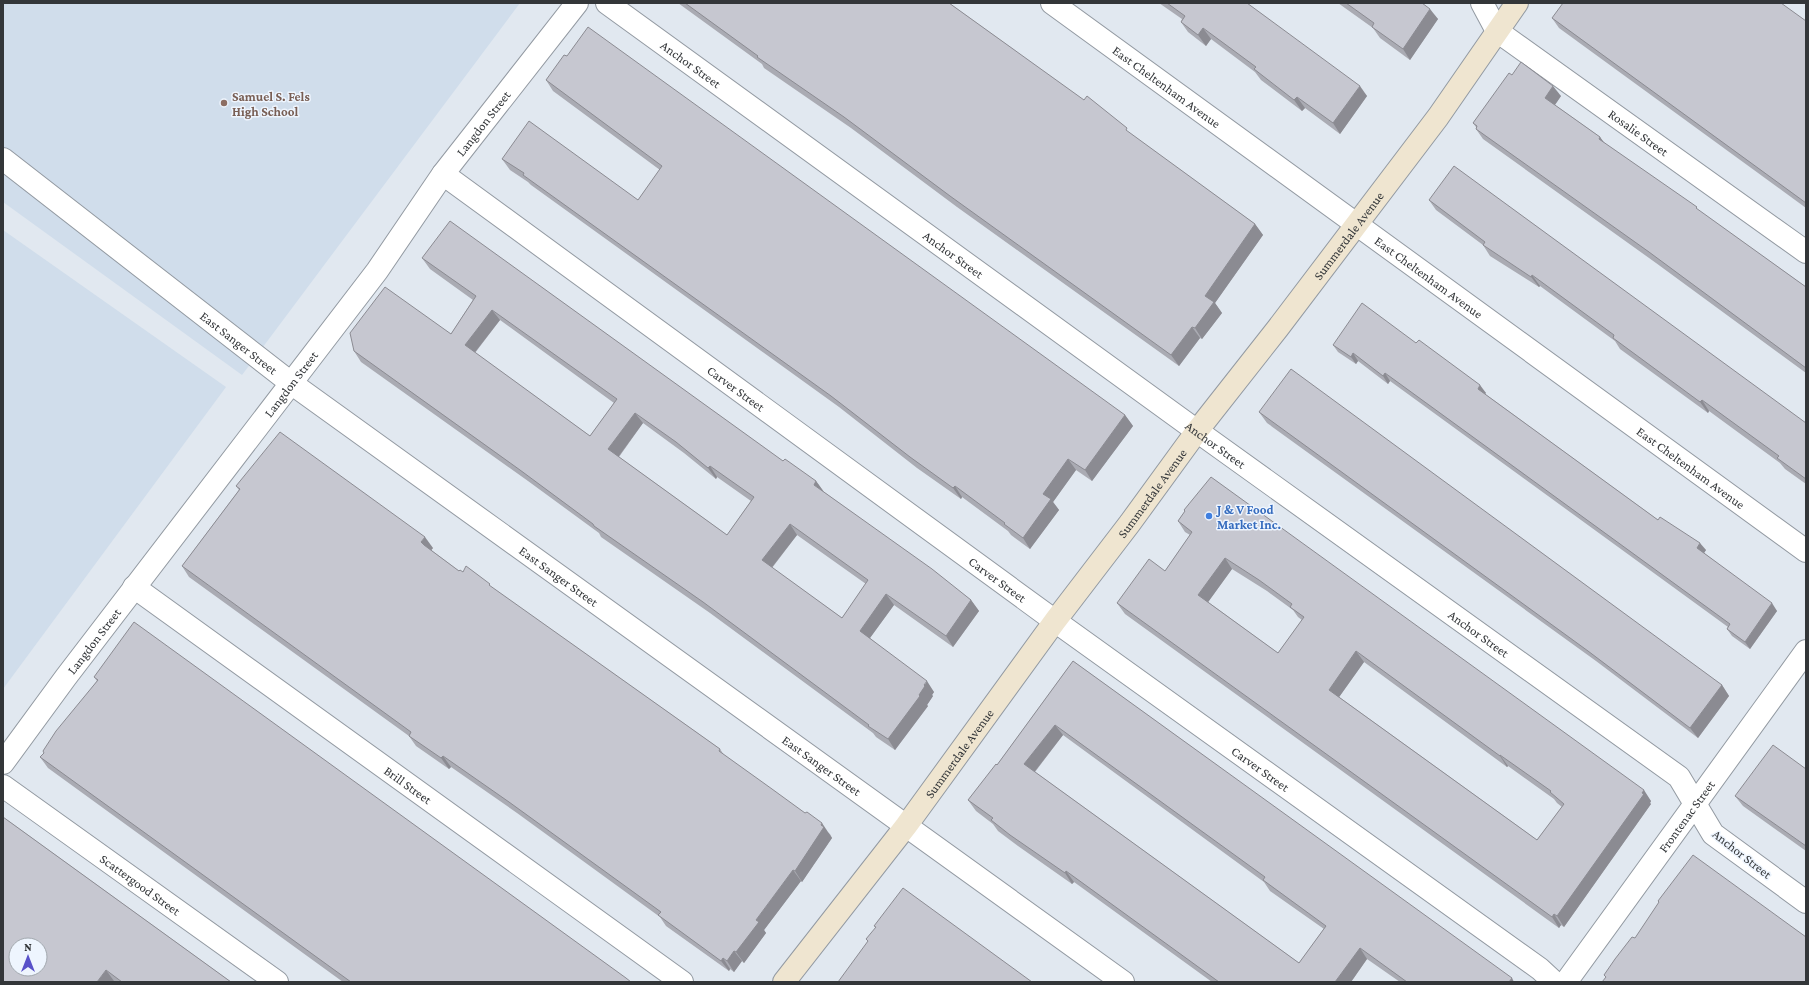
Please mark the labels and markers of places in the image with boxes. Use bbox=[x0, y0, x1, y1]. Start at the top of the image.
place label: Samuel S. Fels High School bbox=[232, 89, 310, 119]
marker: Samuel S. Fels High School bbox=[219, 98, 229, 108]
place label: J & V Food Market Inc. bbox=[1215, 502, 1282, 532]
marker: J & V Food Market Inc. bbox=[1204, 511, 1214, 521]

